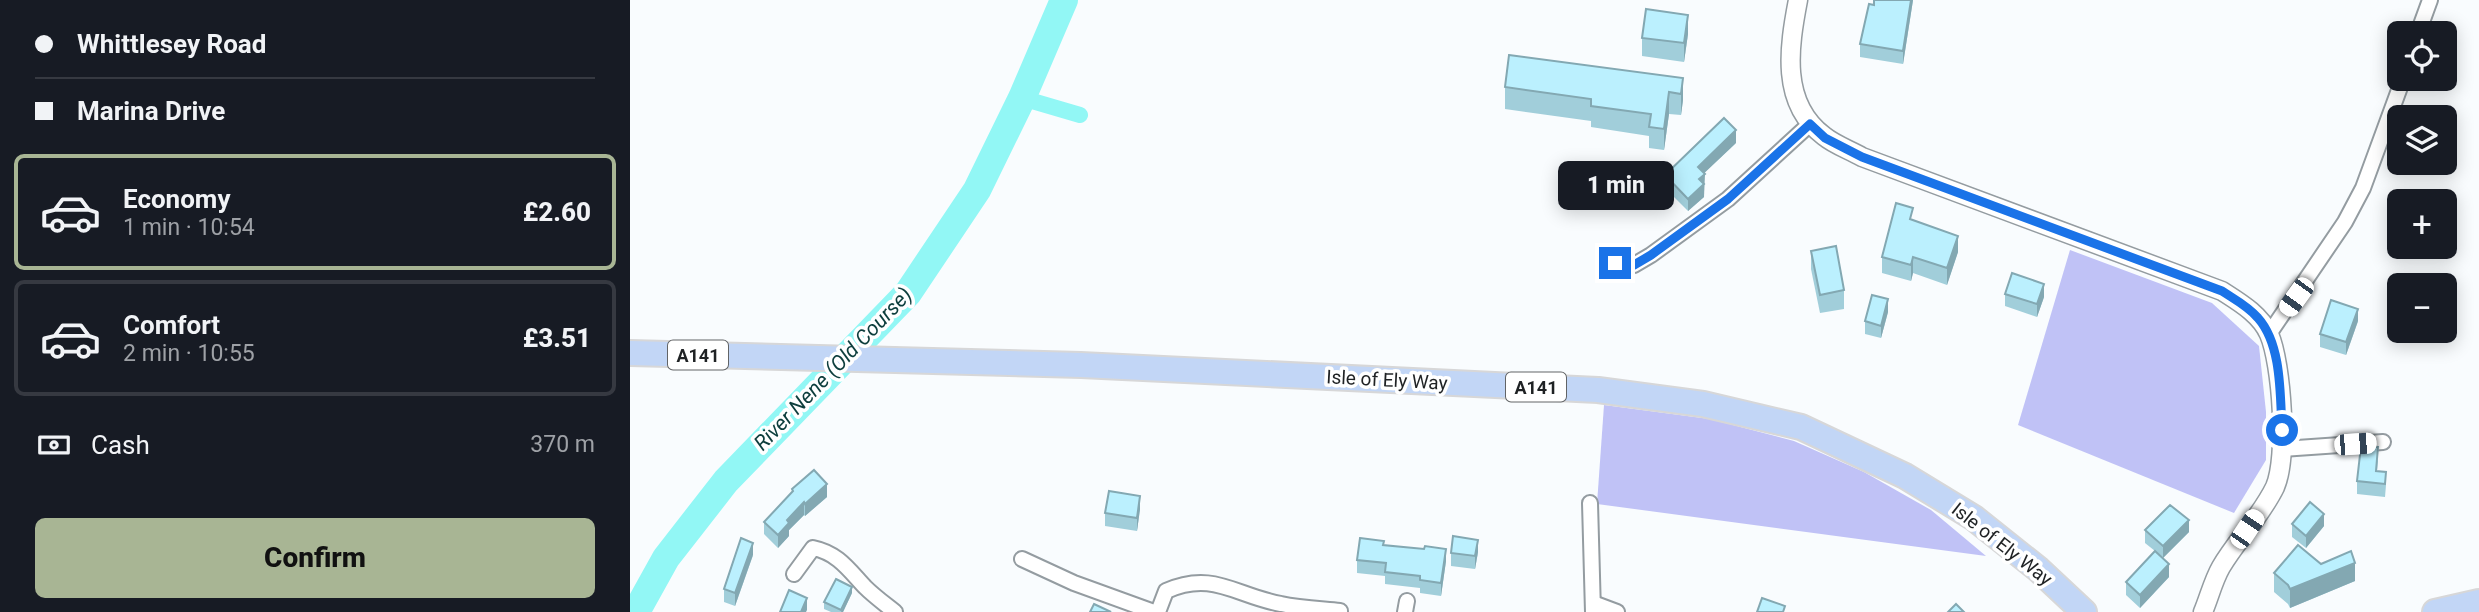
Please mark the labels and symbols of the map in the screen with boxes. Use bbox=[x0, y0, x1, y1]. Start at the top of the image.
callout: 1 min bbox=[1557, 162, 1673, 210]
route end bbox=[1599, 247, 1631, 279]
car bbox=[2276, 274, 2317, 320]
water label: River Nene (Old Course) bbox=[749, 283, 917, 455]
road number: A141 bbox=[668, 340, 728, 370]
street label: Isle of Ely Way bbox=[1326, 365, 1448, 395]
road number: A141 bbox=[1506, 372, 1566, 402]
route start bbox=[2266, 414, 2298, 446]
car bbox=[2334, 432, 2377, 456]
street label: Isle of Ely Way bbox=[1947, 498, 2057, 590]
car bbox=[2227, 506, 2268, 552]

